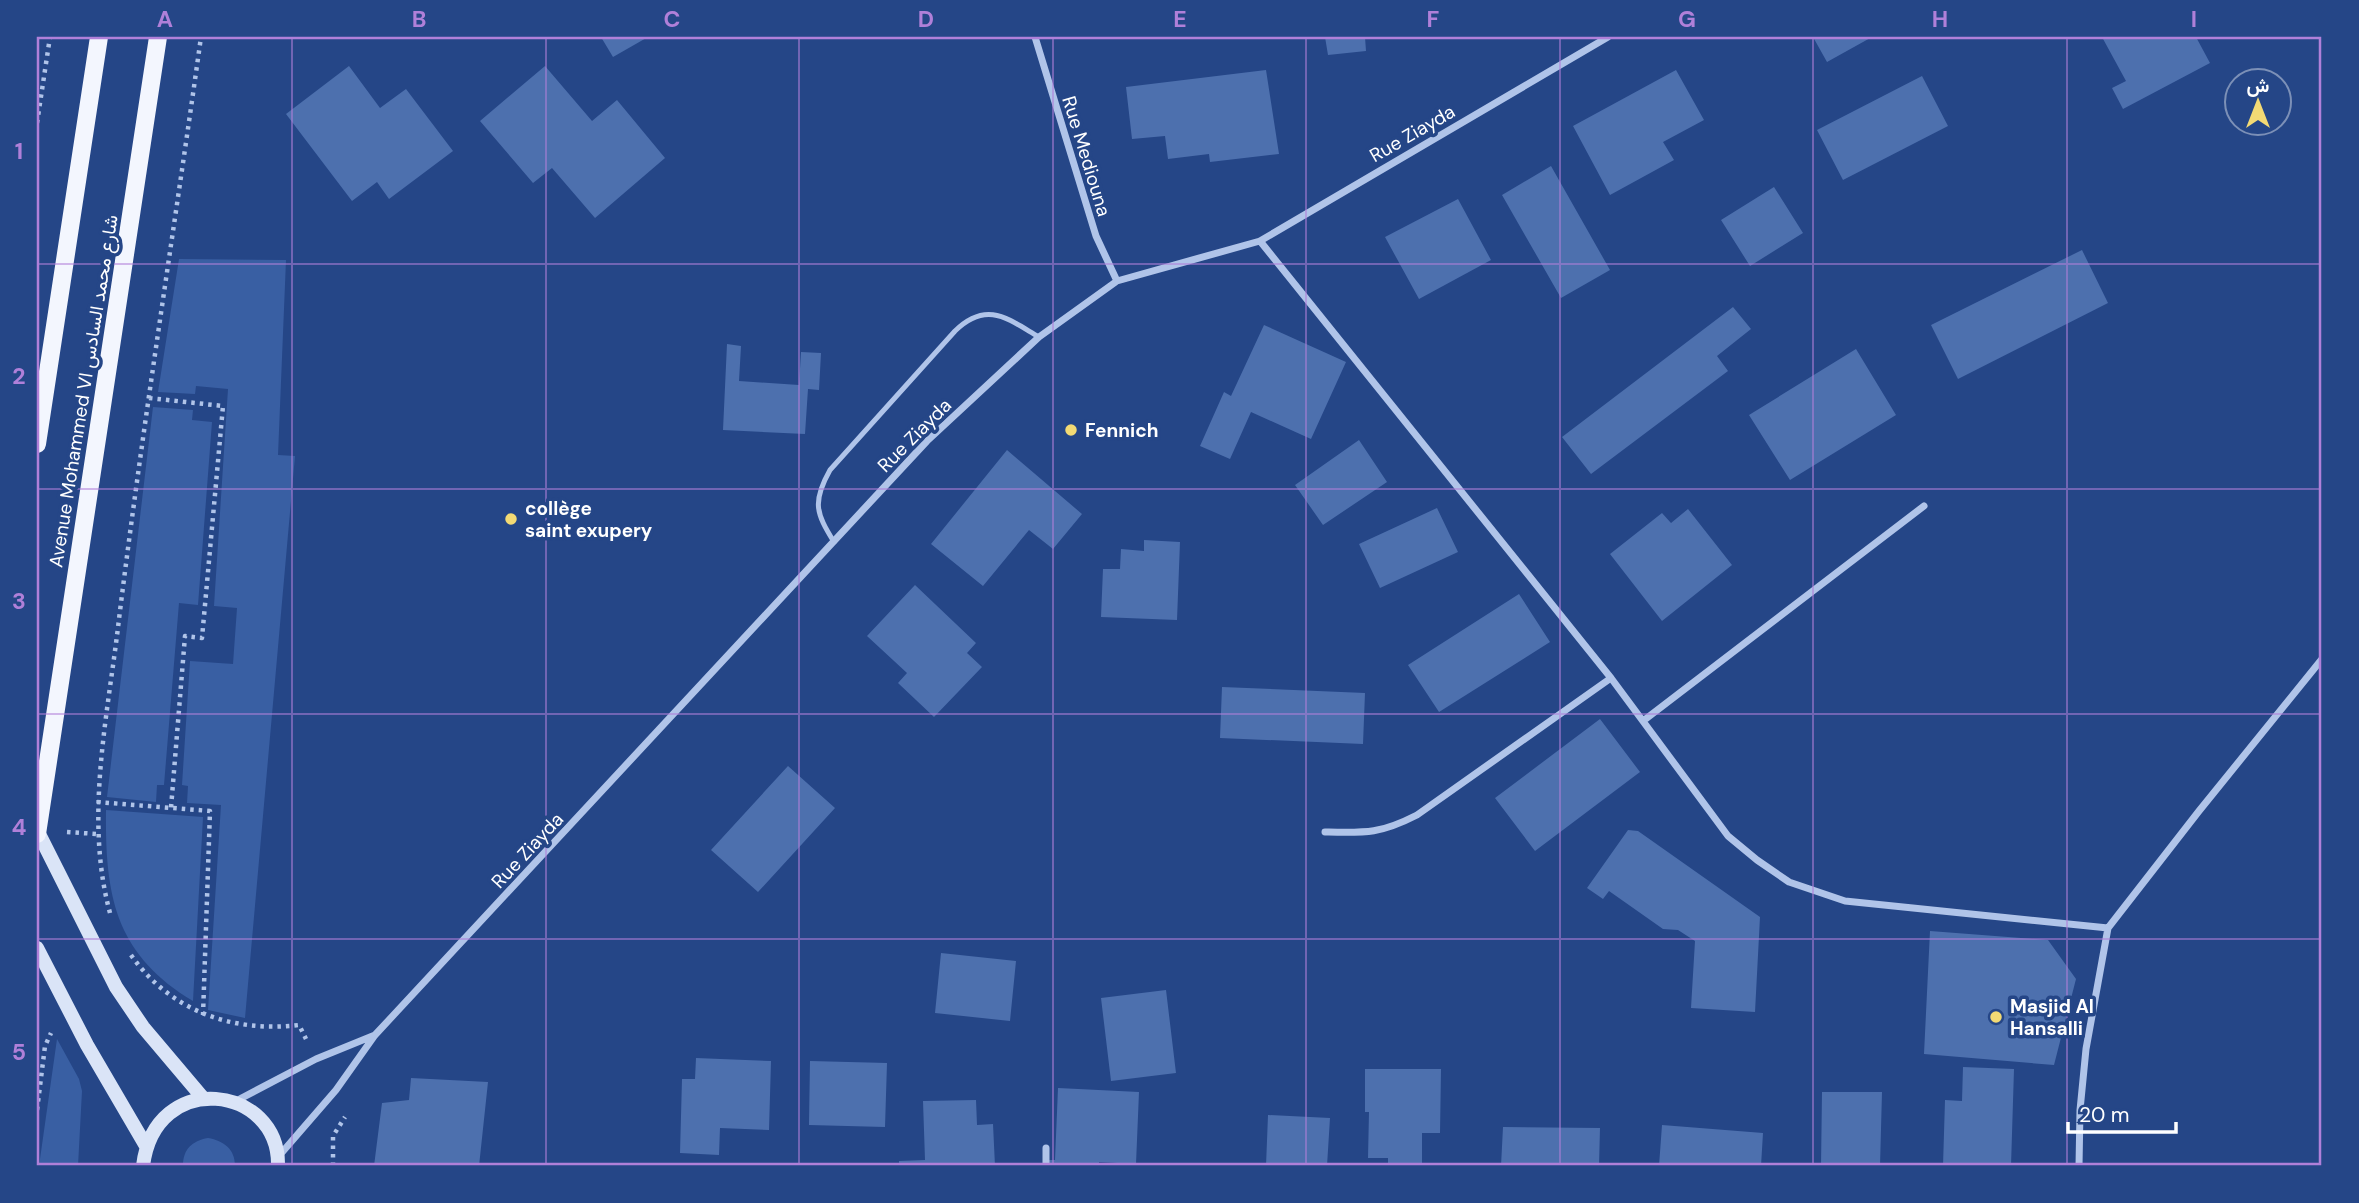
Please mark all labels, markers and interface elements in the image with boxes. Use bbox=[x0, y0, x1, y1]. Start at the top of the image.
text: A bbox=[157, 4, 173, 34]
text: B bbox=[412, 4, 426, 34]
text: C bbox=[664, 4, 680, 34]
text: D bbox=[918, 4, 934, 34]
text: E bbox=[1173, 4, 1187, 34]
text: F bbox=[1427, 4, 1440, 34]
text: G bbox=[1678, 4, 1696, 34]
text: H bbox=[1932, 4, 1948, 34]
text: I bbox=[2191, 4, 2197, 34]
north arrow bbox=[2222, 66, 2292, 136]
text: ش bbox=[2247, 73, 2270, 98]
street label: Rue Mediouna bbox=[1056, 93, 1117, 219]
street label: Rue Ziayda bbox=[1365, 99, 1460, 168]
text: 1 bbox=[15, 136, 23, 166]
street label: Avenue Mohammed VI شارع محمد السادس bbox=[43, 213, 124, 569]
text: 2 bbox=[12, 361, 26, 391]
street label: Rue Ziayda bbox=[872, 393, 957, 478]
place label: Fennich bbox=[1085, 418, 1158, 443]
marker: Fennich bbox=[1063, 422, 1079, 438]
place label: collège saint exupery bbox=[525, 496, 653, 543]
marker: collège saint exupery bbox=[503, 511, 519, 527]
text: 3 bbox=[12, 586, 26, 616]
street label: Rue Ziayda bbox=[486, 807, 569, 894]
text: 4 bbox=[12, 812, 27, 842]
place label: Masjid Al Hansalli bbox=[2010, 994, 2094, 1041]
marker: Masjid Al Hansalli bbox=[1988, 1009, 2004, 1025]
text: 5 bbox=[12, 1037, 26, 1067]
scale bar bbox=[2068, 1091, 2177, 1135]
text: 20 m bbox=[2079, 1101, 2130, 1129]

